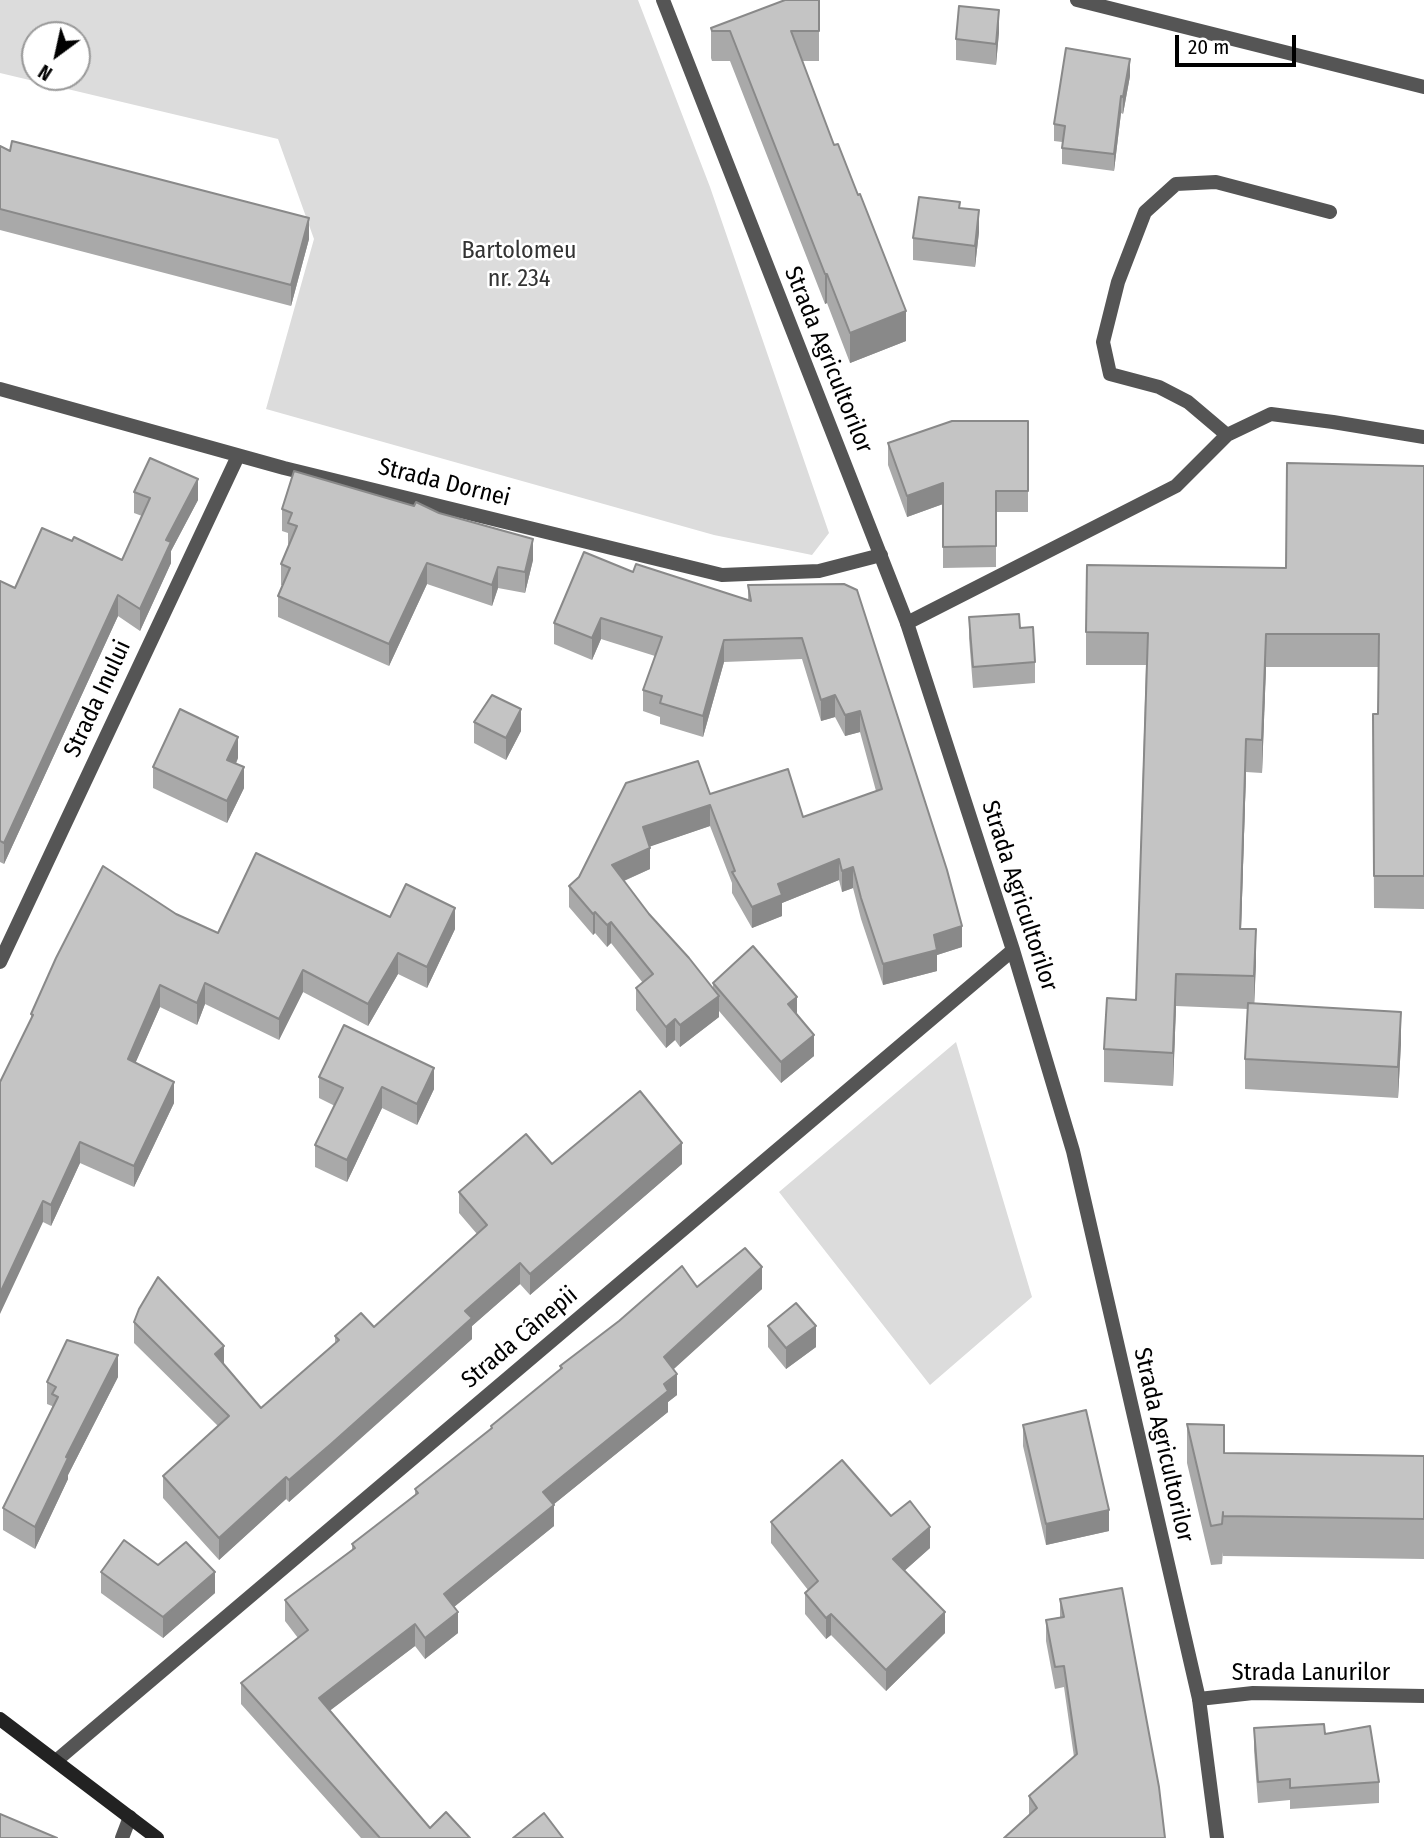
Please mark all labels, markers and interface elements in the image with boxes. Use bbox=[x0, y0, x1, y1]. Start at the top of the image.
north arrow bbox=[21, 21, 91, 91]
scale bar bbox=[1179, 21, 1300, 65]
text: 20 m bbox=[1188, 34, 1229, 60]
text: N bbox=[34, 60, 56, 85]
park label: Bartolomeu nr. 234 bbox=[461, 237, 577, 293]
street label: Strada Agricultorilor bbox=[777, 263, 879, 457]
street label: Strada Dornei bbox=[375, 453, 513, 513]
street label: Strada Inului bbox=[58, 636, 138, 762]
street label: Strada Agricultorilor bbox=[975, 797, 1063, 995]
street label: Strada Cânepii bbox=[456, 1281, 584, 1395]
street label: Strada Agricultorilor bbox=[1127, 1345, 1199, 1545]
street label: Strada Lanurilor bbox=[1232, 1659, 1390, 1687]

